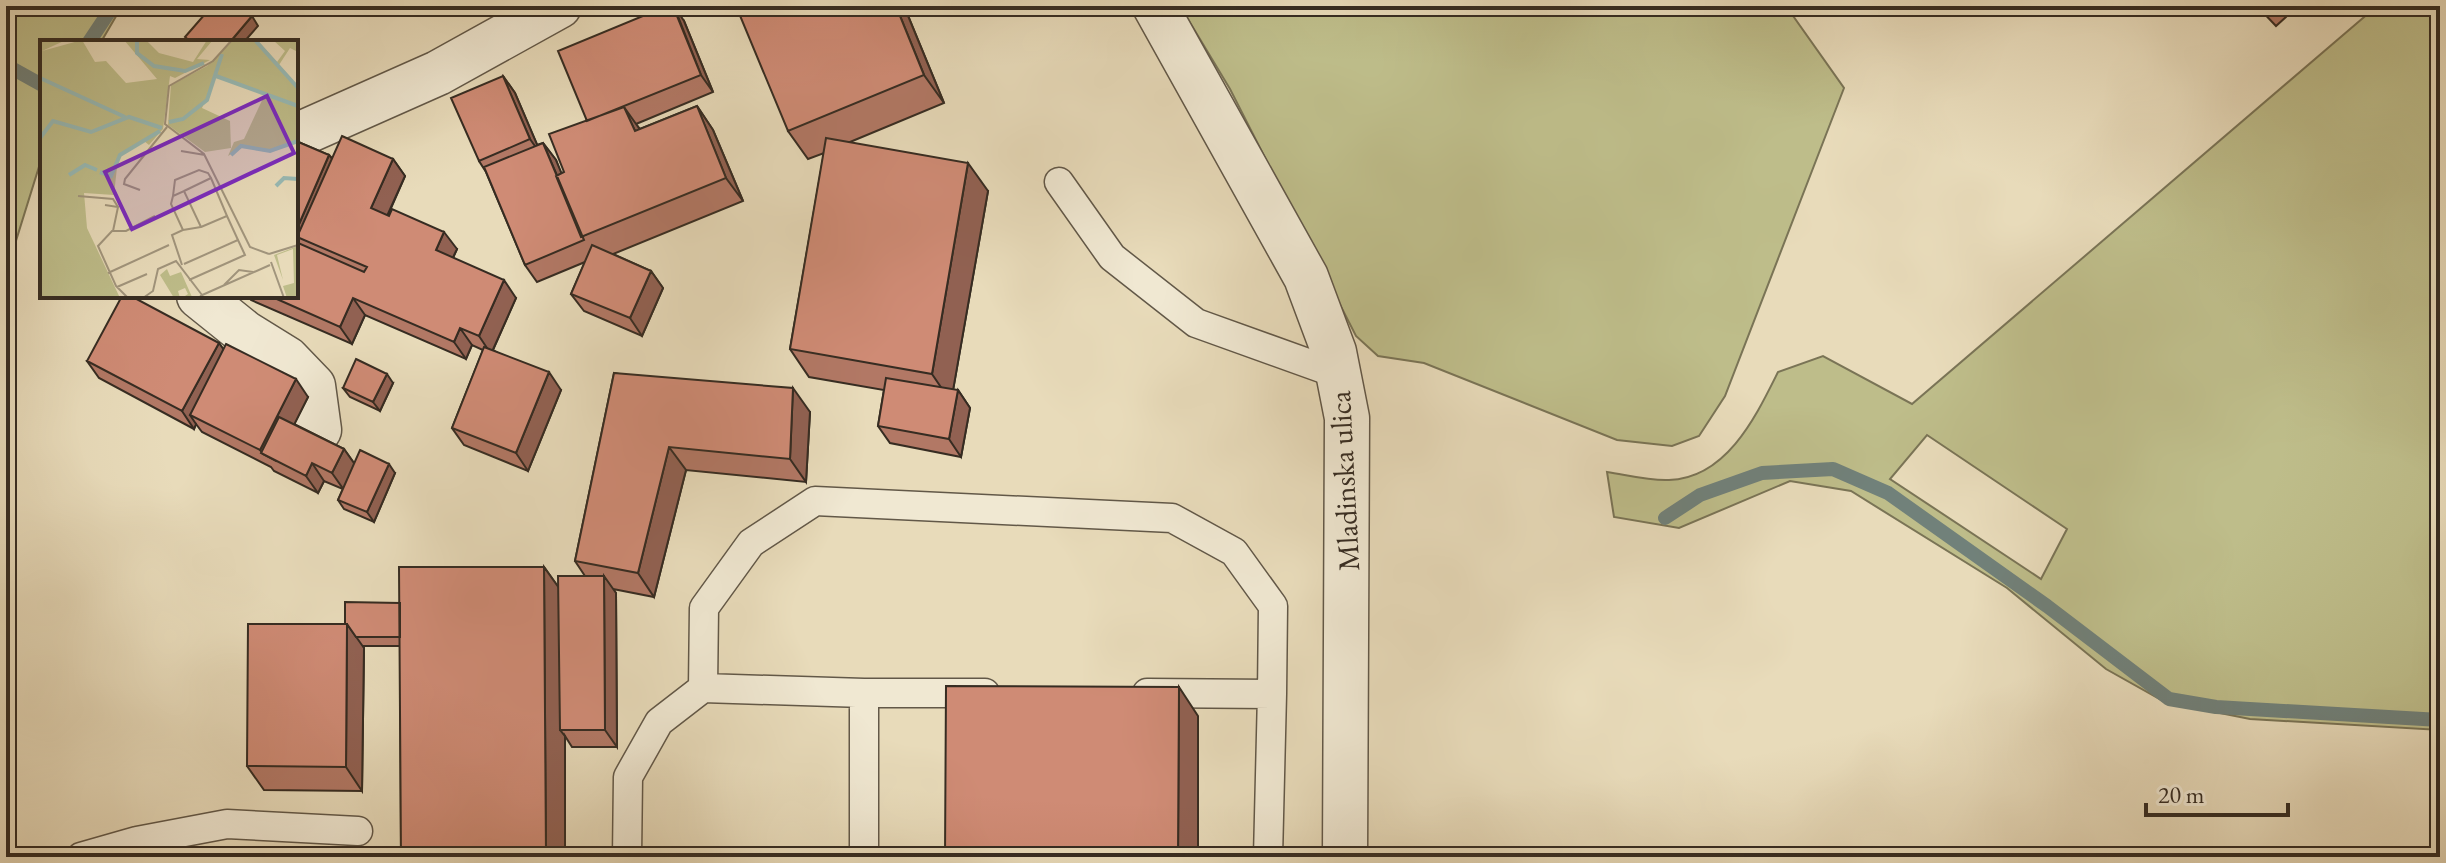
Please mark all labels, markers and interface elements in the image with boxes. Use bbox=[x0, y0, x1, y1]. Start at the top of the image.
inset map bbox=[40, 40, 298, 298]
street label: Mladinska ulica bbox=[1320, 390, 1368, 572]
scale bar bbox=[2146, 767, 2288, 817]
text: 20 m bbox=[2158, 779, 2205, 810]

